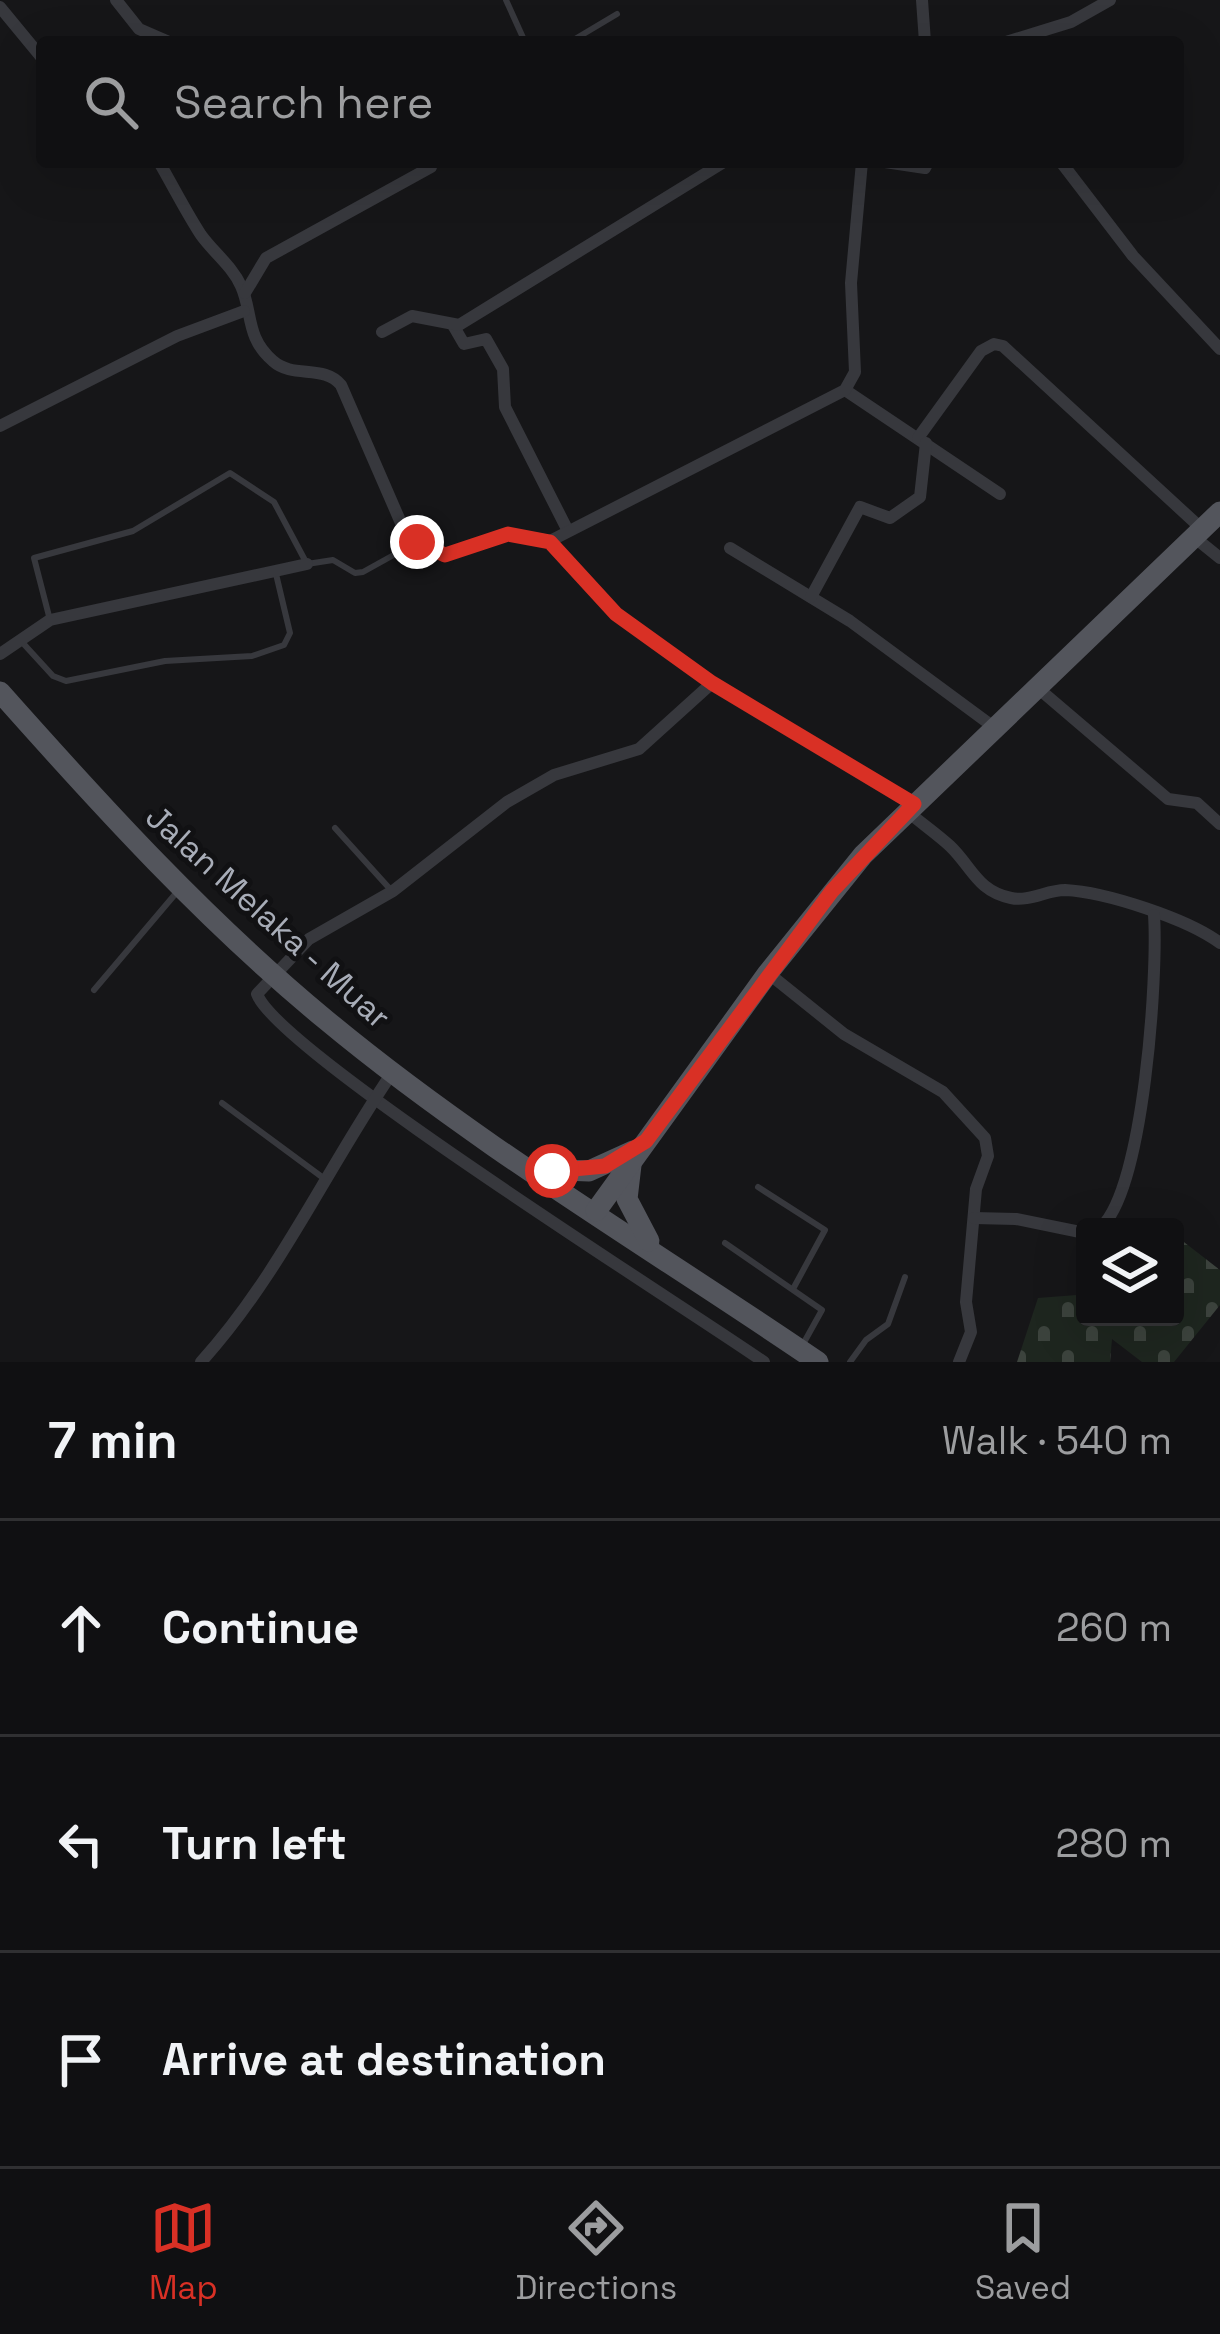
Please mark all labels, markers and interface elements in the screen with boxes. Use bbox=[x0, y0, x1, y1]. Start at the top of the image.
search box bbox=[36, 36, 1184, 168]
icon: search bbox=[78, 69, 144, 135]
text: Search here bbox=[174, 74, 433, 131]
route end bbox=[390, 515, 444, 569]
street label: Jalan Melaka - Muar bbox=[137, 796, 399, 1038]
route start bbox=[525, 1144, 579, 1198]
map controls bbox=[1076, 1218, 1184, 1326]
button: layers bbox=[1076, 1218, 1184, 1326]
text: 7 min bbox=[48, 1408, 178, 1473]
text: Walk · 540 m bbox=[942, 1416, 1172, 1465]
icon: ahead bbox=[48, 1595, 114, 1661]
text: Continue bbox=[162, 1599, 359, 1656]
text: 260 m bbox=[1056, 1603, 1172, 1652]
icon: left bbox=[48, 1811, 114, 1877]
text: Turn left bbox=[162, 1815, 347, 1872]
text: 280 m bbox=[1056, 1819, 1172, 1868]
icon: arrive bbox=[48, 2027, 114, 2093]
text: Arrive at destination bbox=[162, 2031, 606, 2088]
tab: Map bbox=[149, 2195, 218, 2309]
tab: Directions bbox=[515, 2195, 677, 2309]
tab: Saved bbox=[975, 2195, 1071, 2309]

